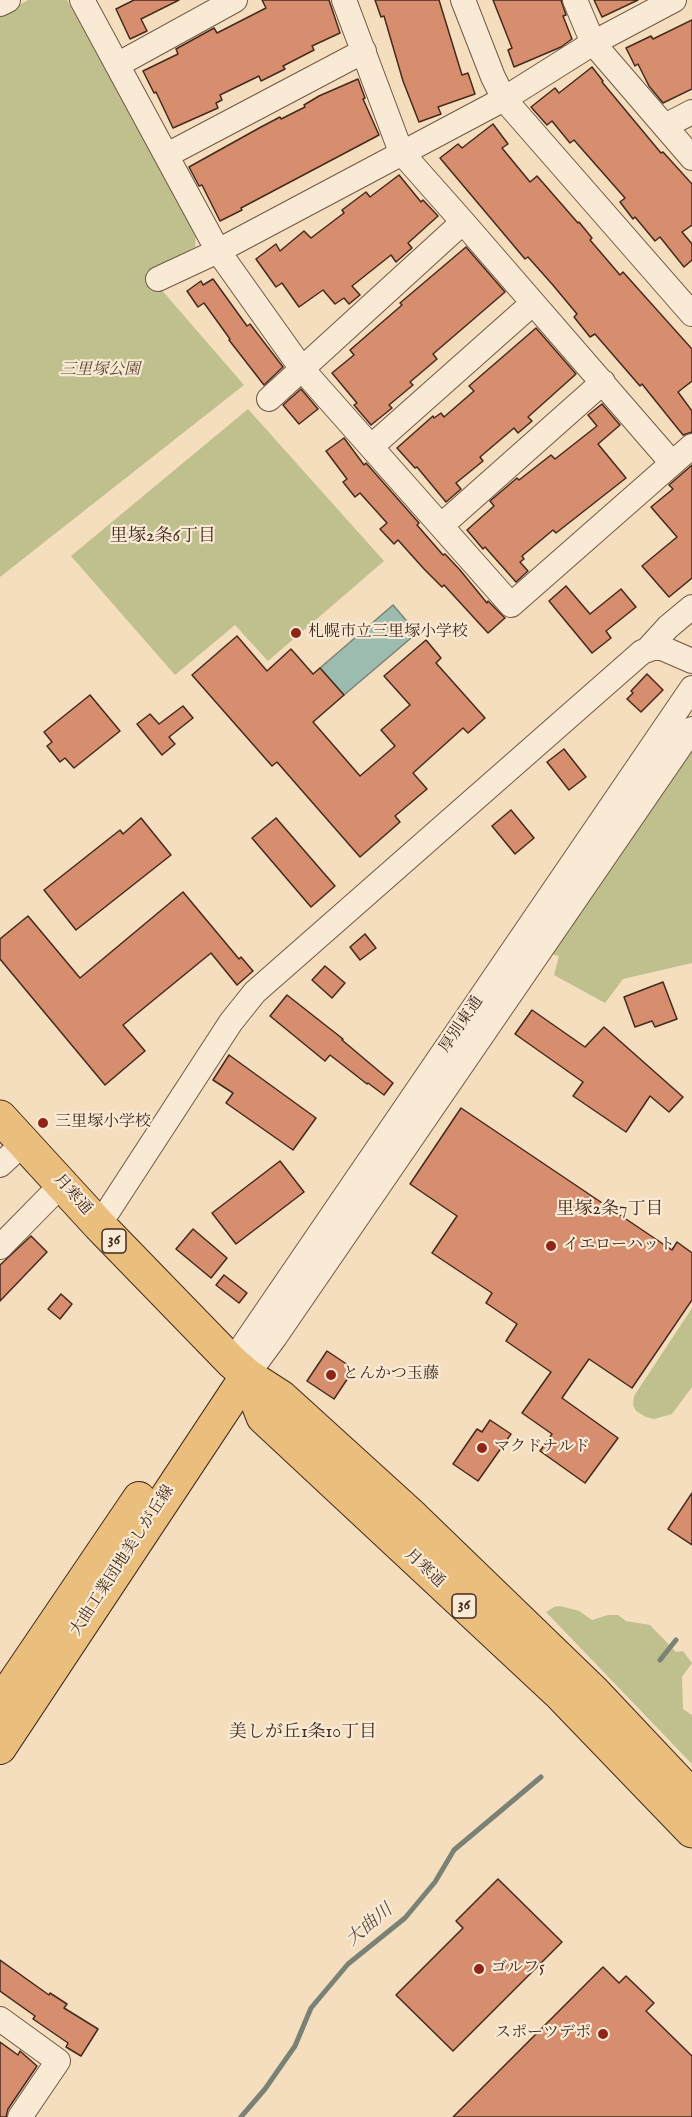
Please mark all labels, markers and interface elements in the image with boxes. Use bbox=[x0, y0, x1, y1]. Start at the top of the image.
park label: 三里塚公園 bbox=[60, 361, 140, 381]
district label: 里塚2条6丁目 bbox=[110, 526, 216, 548]
place label: 札幌市立三里塚小学校 bbox=[308, 623, 468, 643]
marker: 札幌市立三里塚小学校 bbox=[289, 626, 303, 640]
street label: 厚別東通 bbox=[436, 993, 488, 1057]
place label: 三里塚小学校 bbox=[55, 1113, 151, 1133]
marker: 三里塚小学校 bbox=[36, 1116, 50, 1130]
street label: 月寒通 bbox=[49, 1171, 95, 1219]
district label: 里塚2条7丁目 bbox=[557, 1199, 663, 1221]
road number: 36 bbox=[102, 1229, 126, 1253]
place label: イエローハット bbox=[563, 1236, 675, 1256]
marker: イエローハット bbox=[544, 1239, 558, 1253]
place label: とんかつ玉藤 bbox=[343, 1365, 439, 1385]
marker: とんかつ玉藤 bbox=[324, 1368, 338, 1382]
place label: マクドナルド bbox=[494, 1438, 590, 1458]
marker: マクドナルド bbox=[475, 1441, 489, 1455]
street label: 大曲工業団地美しが丘線 bbox=[67, 1482, 179, 1640]
street label: 月寒通 bbox=[400, 1546, 448, 1592]
road number: 36 bbox=[452, 1594, 476, 1618]
district label: 美しが丘1条10丁目 bbox=[229, 1722, 377, 1744]
water label: 大曲川 bbox=[342, 1900, 398, 1952]
place label: ゴルフ5 bbox=[491, 1959, 545, 1979]
marker: ゴルフ5 bbox=[472, 1962, 486, 1976]
place label: スポーツデポ bbox=[495, 2024, 591, 2044]
marker: スポーツデポ bbox=[596, 2027, 610, 2041]

